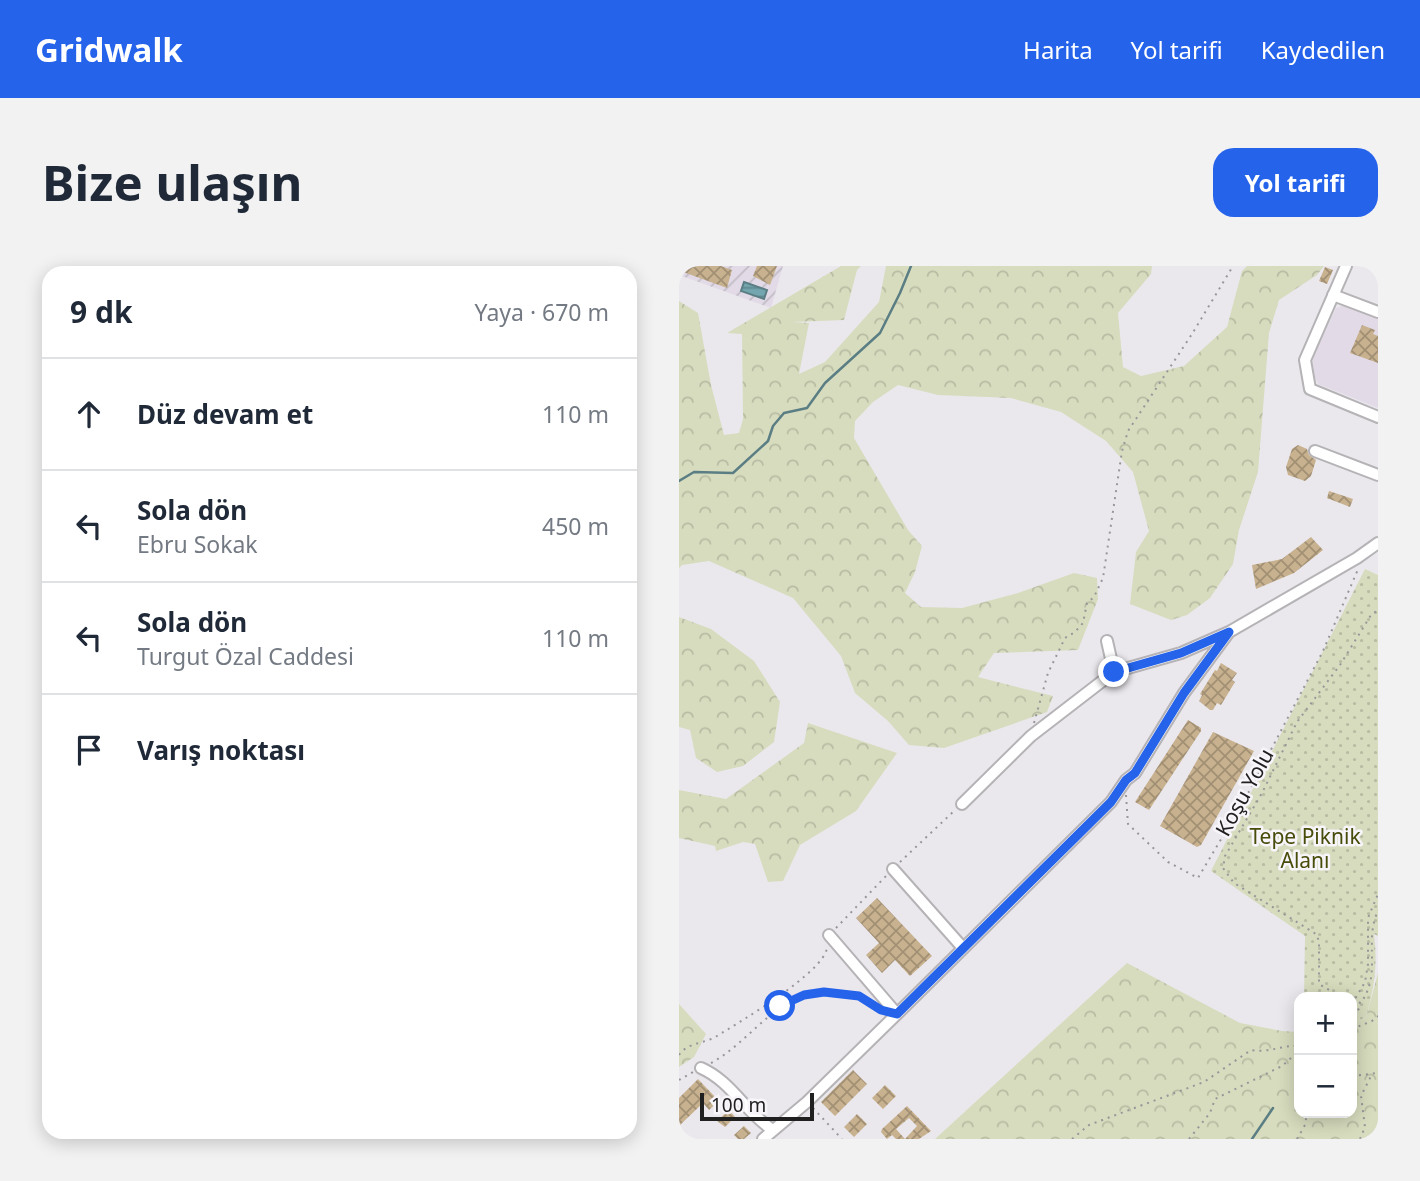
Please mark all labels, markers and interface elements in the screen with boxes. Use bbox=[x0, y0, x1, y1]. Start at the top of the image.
text: Gridwalk bbox=[35, 27, 183, 72]
text: Harita bbox=[1023, 33, 1093, 66]
text: Yol tarifi bbox=[1131, 33, 1223, 66]
text: Kaydedilen bbox=[1261, 33, 1385, 66]
button: Yol tarifi bbox=[1213, 148, 1378, 217]
text: Bize ulaşın bbox=[42, 149, 302, 215]
text: 9 dk bbox=[70, 291, 133, 332]
text: Yaya · 670 m bbox=[475, 296, 609, 328]
icon: ahead bbox=[70, 395, 108, 433]
text: Düz devam et bbox=[137, 396, 313, 432]
text: 110 m bbox=[542, 398, 609, 430]
text: Sola dön bbox=[137, 492, 247, 528]
icon: left bbox=[70, 507, 108, 545]
text: 450 m bbox=[542, 510, 609, 542]
text: Ebru Sokak bbox=[137, 528, 258, 560]
text: Sola dön bbox=[137, 604, 247, 640]
icon: left bbox=[70, 619, 108, 657]
text: 110 m bbox=[542, 622, 609, 654]
text: Turgut Özal Caddesi bbox=[137, 640, 354, 672]
route end bbox=[1098, 656, 1129, 687]
icon: arrive bbox=[70, 731, 108, 769]
text: Varış noktası bbox=[137, 732, 305, 768]
street label: Koşu Yolu bbox=[1208, 743, 1280, 841]
park label: Tepe Piknik Alanı bbox=[1249, 822, 1361, 874]
route start bbox=[764, 990, 795, 1021]
map controls bbox=[1294, 992, 1357, 1118]
button: + bbox=[1294, 992, 1357, 1055]
button: − bbox=[1294, 1055, 1357, 1118]
scale bar bbox=[700, 1090, 814, 1122]
text: 100 m bbox=[711, 1092, 766, 1118]

